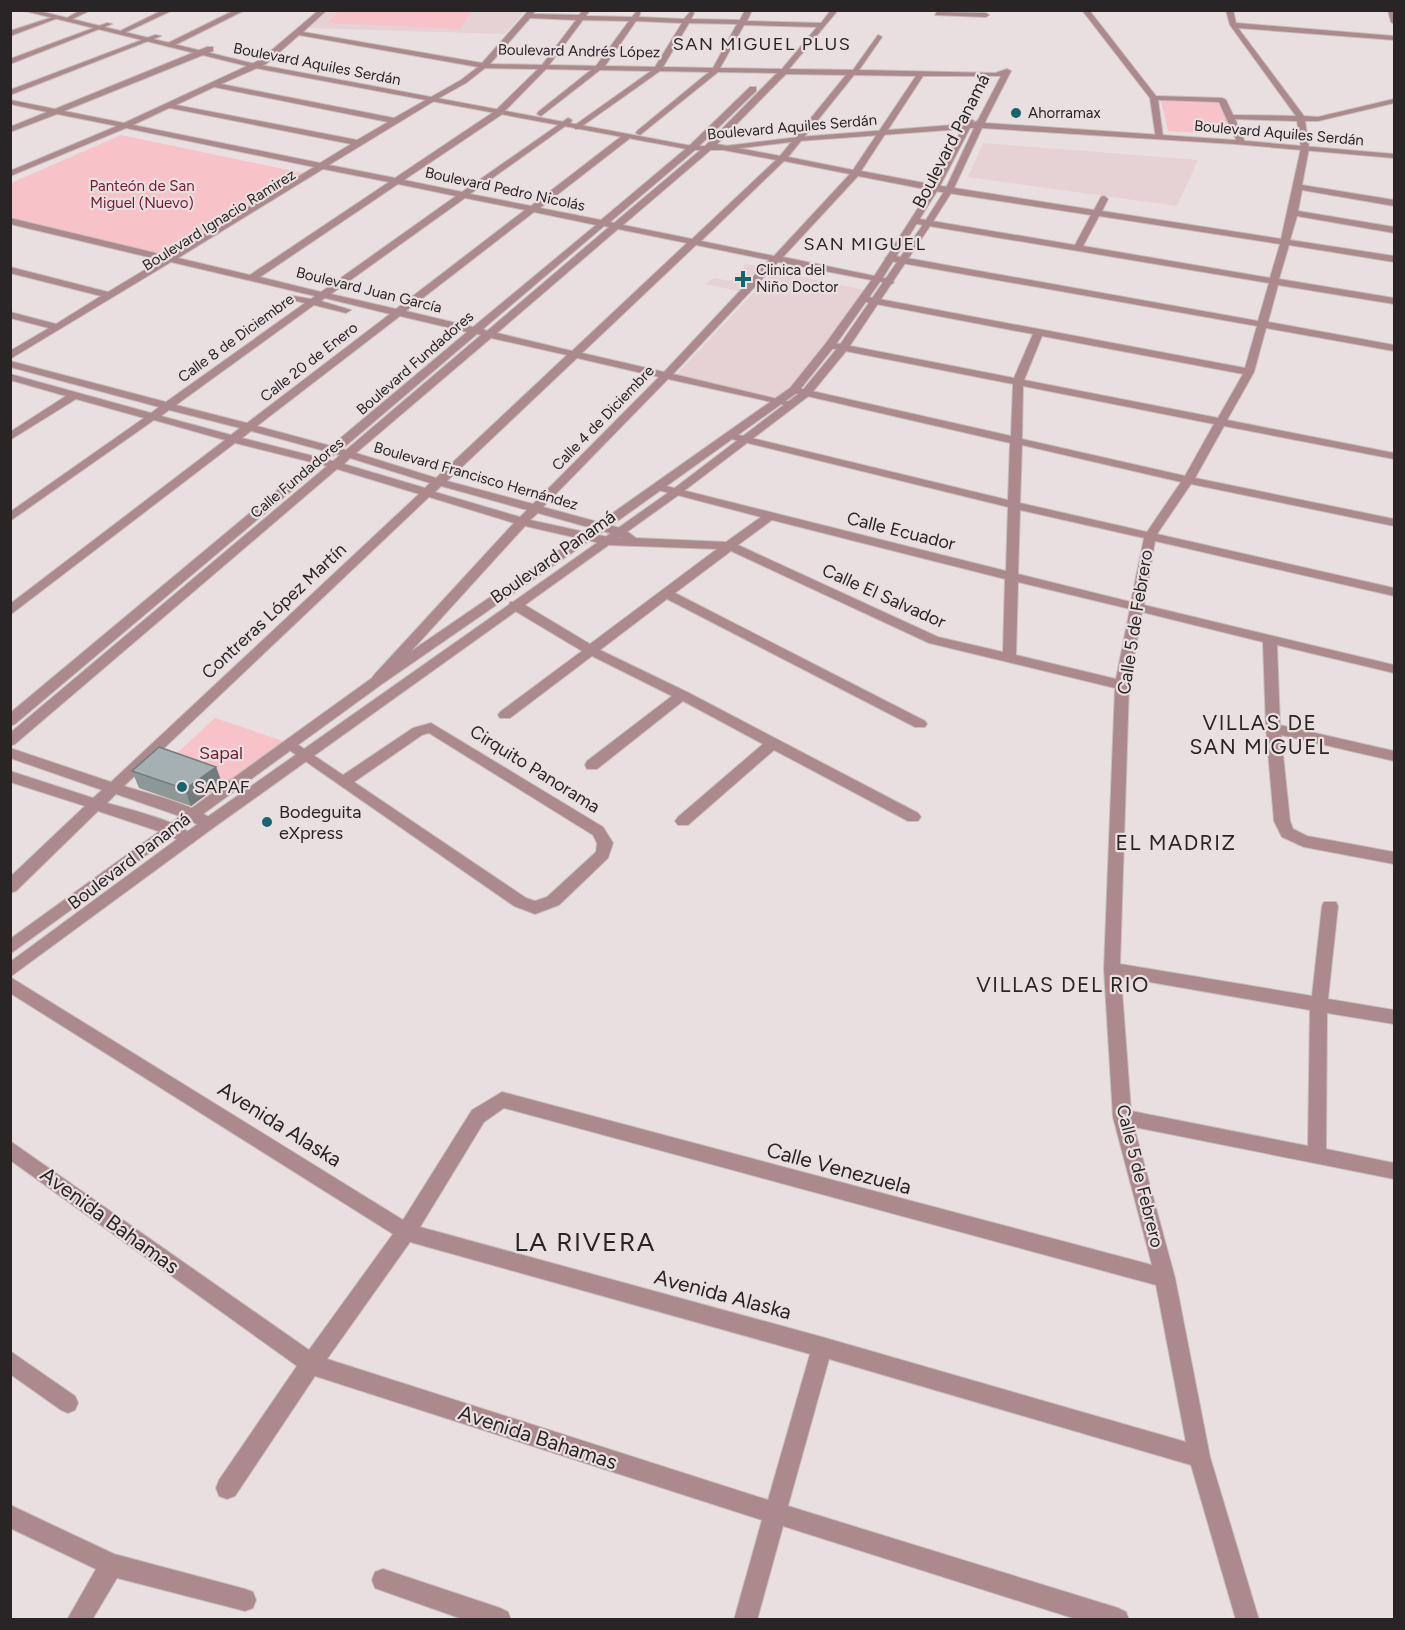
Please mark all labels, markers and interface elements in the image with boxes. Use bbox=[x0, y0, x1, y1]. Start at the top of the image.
district label: SAN MIGUEL PLUS bbox=[673, 33, 851, 55]
street label: Boulevard Aquiles Serdán bbox=[232, 39, 402, 89]
street label: Boulevard Andrés López bbox=[498, 41, 660, 61]
street label: Boulevard Panamá bbox=[908, 70, 994, 212]
place label: Ahorramax bbox=[1028, 104, 1101, 122]
marker: Ahorramax bbox=[1009, 106, 1023, 120]
street label: Boulevard Aquiles Serdán bbox=[706, 111, 878, 143]
street label: Boulevard Aquiles Serdán bbox=[1193, 117, 1365, 149]
street label: Boulevard Pedro Nicolás bbox=[423, 163, 587, 215]
street label: Boulevard Ignacio Ramirez bbox=[139, 165, 299, 275]
park label: Panteón de San Miguel (Nuevo) bbox=[89, 177, 195, 212]
district label: SAN MIGUEL bbox=[803, 233, 927, 255]
place label: Clinica del Niño Doctor bbox=[756, 261, 838, 296]
street label: Boulevard Juan García bbox=[294, 263, 444, 317]
marker: Clinica del Niño Doctor bbox=[734, 270, 752, 288]
street label: Calle 8 de Diciembre bbox=[174, 290, 298, 386]
street label: Boulevard Fundadores bbox=[353, 307, 477, 419]
street label: Calle 20 de Enero bbox=[257, 318, 361, 406]
street label: Calle 4 de Diciembre bbox=[548, 362, 658, 474]
street label: Calle Fundadores bbox=[247, 434, 347, 522]
street label: Boulevard Francisco Hernández bbox=[372, 438, 580, 514]
street label: Boulevard Panamá bbox=[486, 506, 620, 608]
street label: Calle Ecuador bbox=[844, 507, 958, 555]
street label: Contreras López Martín bbox=[197, 538, 351, 684]
street label: Calle 5 de Febrero bbox=[1113, 548, 1157, 696]
street label: Calle El Salvador bbox=[819, 559, 949, 633]
district label: VILLAS DE SAN MIGUEL bbox=[1189, 710, 1331, 759]
street label: Cirquito Panorama bbox=[466, 720, 604, 818]
park label: Sapal bbox=[199, 742, 243, 764]
place label: SAPAF bbox=[194, 776, 250, 798]
marker: SAPAF bbox=[175, 780, 189, 794]
place label: Bodeguita eXpress bbox=[279, 801, 362, 844]
street label: Boulevard Panamá bbox=[63, 808, 195, 914]
marker: Bodeguita eXpress bbox=[260, 815, 274, 829]
district label: EL MADRIZ bbox=[1116, 830, 1236, 855]
district label: VILLAS DEL RIO bbox=[976, 972, 1150, 997]
street label: Avenida Alaska bbox=[214, 1076, 346, 1172]
street label: Calle 5 de Febrero bbox=[1112, 1102, 1168, 1250]
street label: Calle Venezuela bbox=[764, 1137, 914, 1199]
street label: Avenida Bahamas bbox=[36, 1161, 184, 1279]
district label: LA RIVERA bbox=[514, 1226, 656, 1258]
street label: Avenida Alaska bbox=[652, 1264, 794, 1324]
street label: Avenida Bahamas bbox=[456, 1400, 620, 1474]

